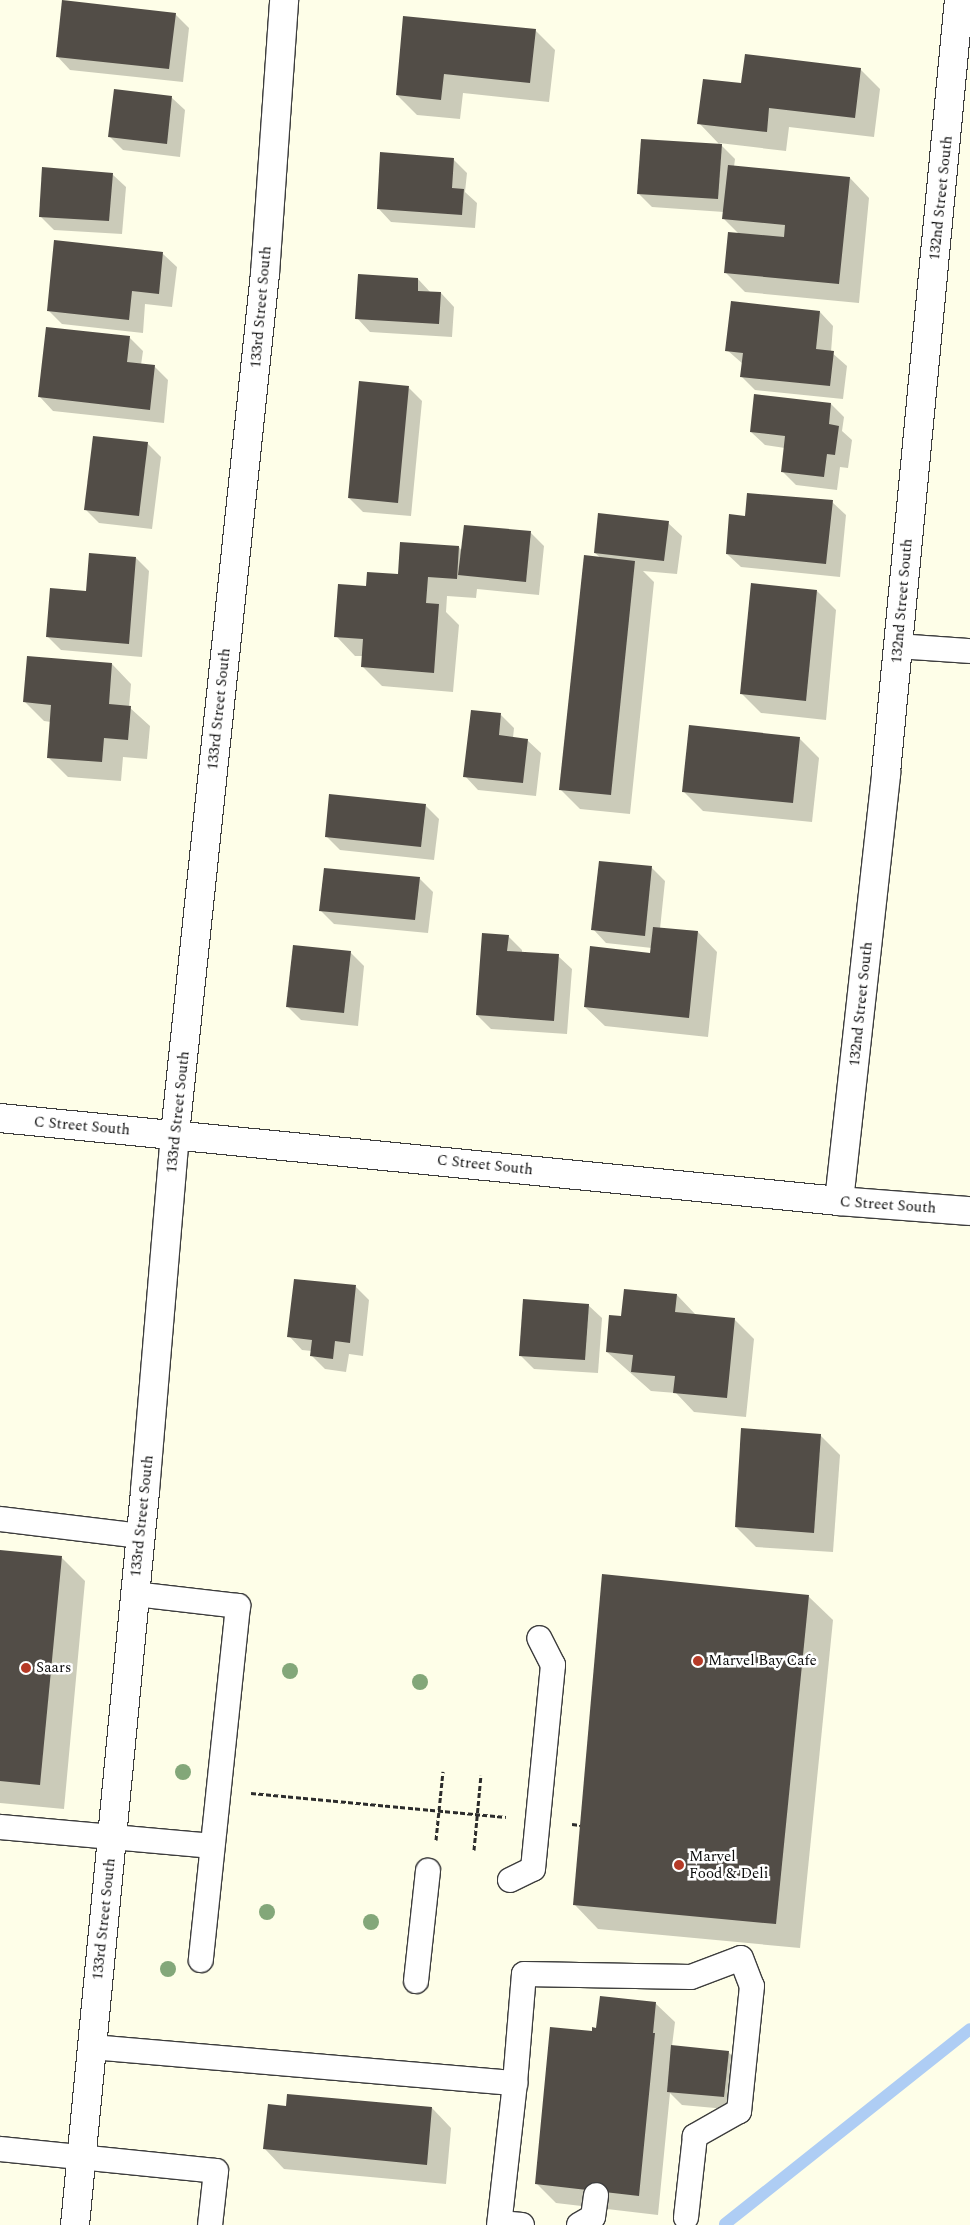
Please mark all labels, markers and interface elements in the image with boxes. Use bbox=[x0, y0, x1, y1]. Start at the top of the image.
street label: 132nd Street South bbox=[926, 135, 956, 261]
street label: 133rd Street South bbox=[247, 245, 275, 369]
street label: 132nd Street South bbox=[888, 538, 916, 664]
street label: 133rd Street South bbox=[204, 647, 234, 771]
street label: 132nd Street South bbox=[846, 941, 876, 1067]
street label: 133rd Street South bbox=[163, 1050, 193, 1174]
street label: C Street South bbox=[33, 1113, 131, 1139]
street label: C Street South bbox=[436, 1151, 534, 1179]
street label: C Street South bbox=[839, 1193, 937, 1217]
street label: 133rd Street South bbox=[127, 1454, 157, 1578]
place label: Marvel Bay Cafe bbox=[708, 1652, 817, 1670]
marker: Marvel Bay Cafe bbox=[692, 1655, 704, 1667]
place label: Saars bbox=[36, 1659, 71, 1677]
marker: Saars bbox=[20, 1662, 32, 1674]
place label: Marvel Food & Deli bbox=[689, 1847, 768, 1882]
street label: 133rd Street South bbox=[89, 1857, 119, 1981]
marker: Marvel Food & Deli bbox=[673, 1859, 685, 1871]

